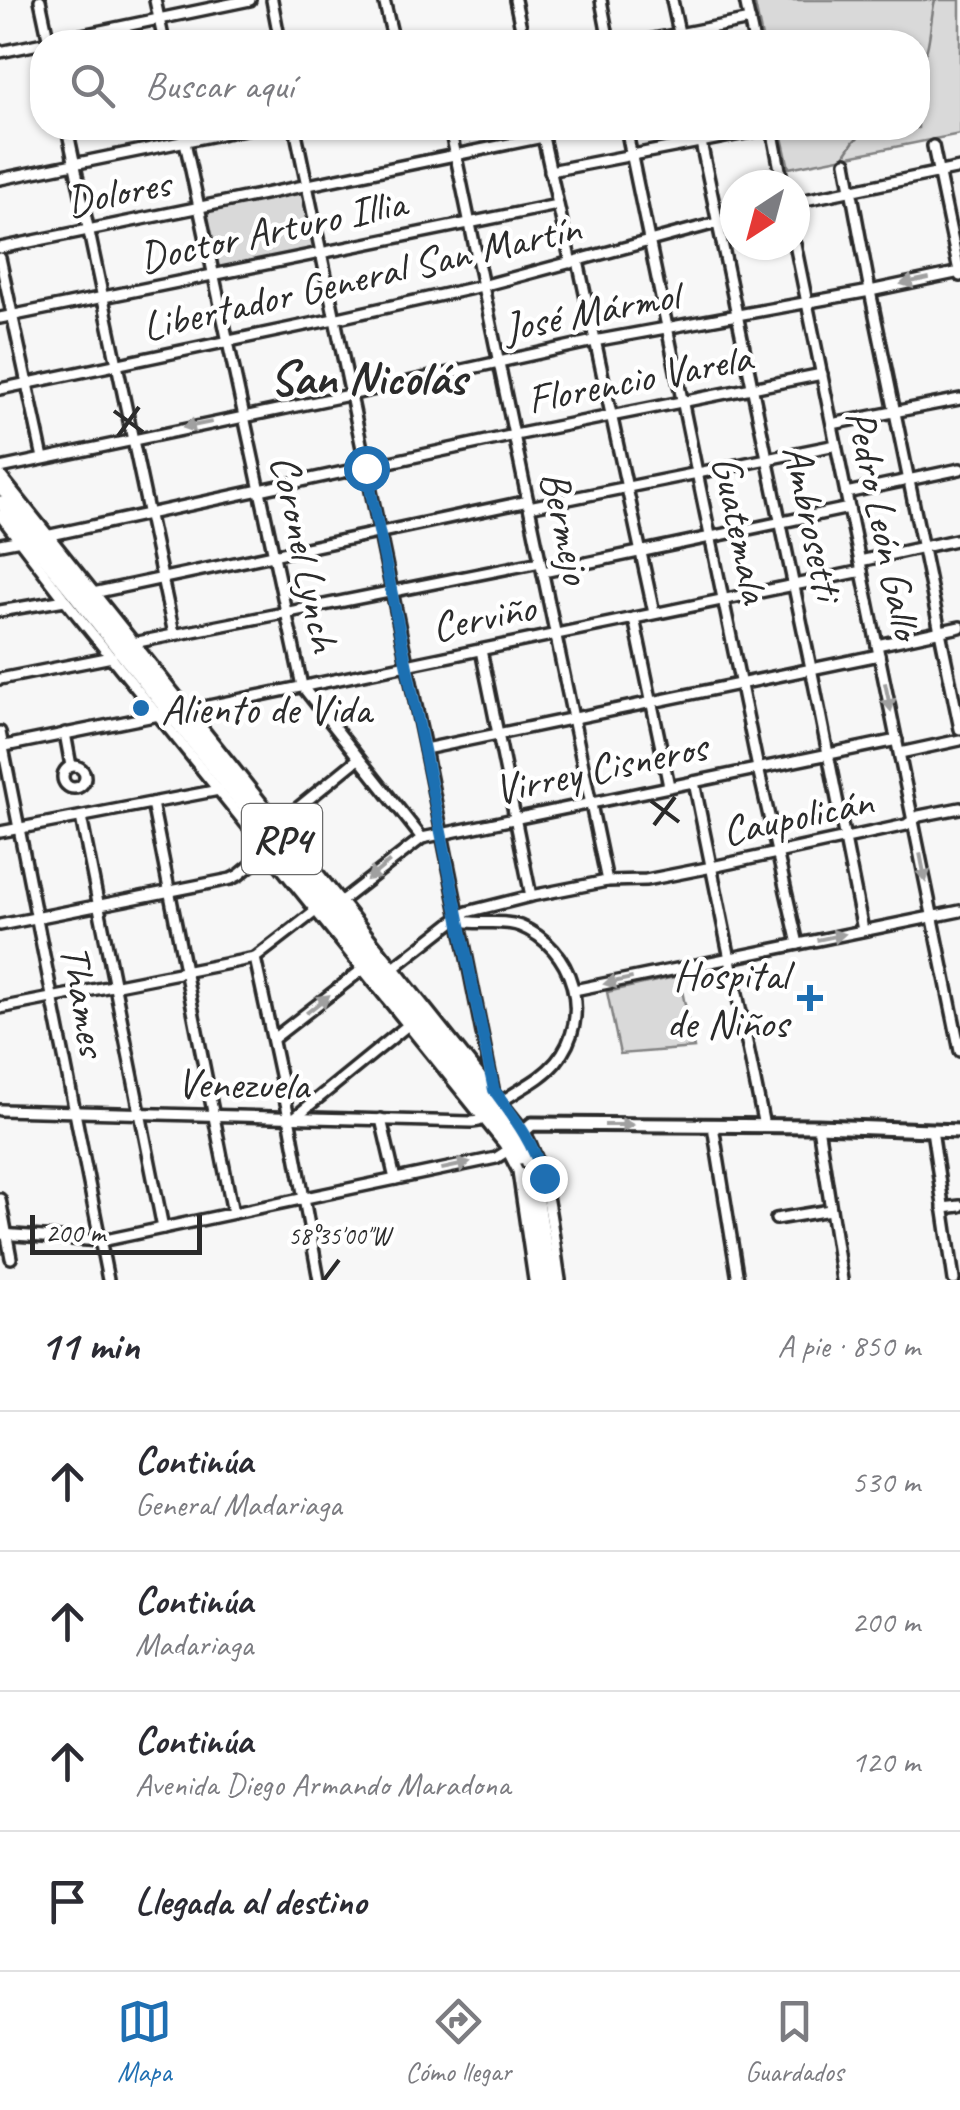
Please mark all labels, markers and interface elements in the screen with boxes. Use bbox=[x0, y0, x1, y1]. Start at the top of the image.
search box bbox=[30, 30, 930, 140]
icon: search bbox=[65, 58, 120, 113]
text: Buscar aquí bbox=[145, 62, 294, 109]
street label: Dolores bbox=[62, 156, 178, 228]
north arrow bbox=[720, 170, 810, 260]
street label: Doctor Arturo Illia bbox=[134, 176, 414, 285]
street label: Libertador General San Martín bbox=[137, 201, 586, 354]
street label: José Mármol bbox=[498, 267, 690, 355]
one-way arrow bbox=[899, 274, 930, 290]
street label: Florencio Varela bbox=[523, 330, 758, 426]
district label: San Nicolás bbox=[270, 348, 470, 408]
street label: Pedro León Gallo bbox=[833, 405, 934, 647]
one-way arrow bbox=[181, 418, 212, 434]
street label: Ambrosetti bbox=[770, 440, 856, 609]
route start bbox=[344, 446, 390, 492]
street label: Coronel Lynch bbox=[258, 450, 352, 659]
street label: Guatemala bbox=[699, 451, 783, 610]
street label: Bermejo bbox=[528, 466, 604, 590]
street label: Cerviño bbox=[427, 580, 542, 654]
one-way arrow bbox=[880, 682, 896, 713]
place label: Aliento de Vida bbox=[161, 683, 375, 736]
marker: Aliento de Vida bbox=[130, 697, 152, 719]
street label: Virrey Cisneros bbox=[489, 719, 715, 817]
street label: Caupolicán bbox=[717, 774, 878, 858]
road number: RP4 bbox=[242, 804, 322, 874]
one-way arrow bbox=[916, 853, 931, 885]
one-way arrow bbox=[365, 860, 391, 881]
one-way arrow bbox=[816, 929, 847, 944]
street label: Thames bbox=[48, 941, 120, 1063]
place label: Hospital de Niños bbox=[667, 949, 795, 1050]
one-way arrow bbox=[602, 973, 633, 989]
marker: Hospital de Niños bbox=[797, 985, 823, 1011]
one-way arrow bbox=[306, 994, 331, 1015]
street label: Venezuela bbox=[177, 1057, 313, 1112]
one-way arrow bbox=[604, 1117, 636, 1133]
route end bbox=[522, 1156, 568, 1202]
one-way arrow bbox=[441, 1158, 472, 1174]
scale bar bbox=[30, 1210, 202, 1254]
text: 200 m bbox=[45, 1215, 105, 1250]
text: 58°35'00"W bbox=[288, 1220, 394, 1252]
text: 11 min bbox=[40, 1319, 139, 1372]
text: A pie · 850 m bbox=[777, 1325, 920, 1366]
text: Continúa bbox=[135, 1437, 253, 1484]
icon: ahead bbox=[40, 1454, 95, 1509]
text: 530 m bbox=[851, 1461, 920, 1502]
text: General Madariaga bbox=[135, 1484, 342, 1525]
text: Continúa bbox=[135, 1577, 253, 1624]
icon: ahead bbox=[40, 1594, 95, 1649]
text: 200 m bbox=[851, 1601, 920, 1642]
text: Madariaga bbox=[135, 1624, 253, 1665]
text: Continúa bbox=[135, 1717, 253, 1764]
icon: ahead bbox=[40, 1734, 95, 1789]
text: 120 m bbox=[851, 1741, 920, 1782]
text: Avenida Diego Armando Maradona bbox=[135, 1764, 510, 1805]
icon: arrive bbox=[40, 1874, 95, 1929]
text: Llegada al destino bbox=[135, 1878, 366, 1925]
tab: Mapa bbox=[117, 1994, 172, 2089]
tab: Cómo llegar bbox=[405, 1994, 511, 2089]
tab: Guardados bbox=[745, 1994, 843, 2089]

